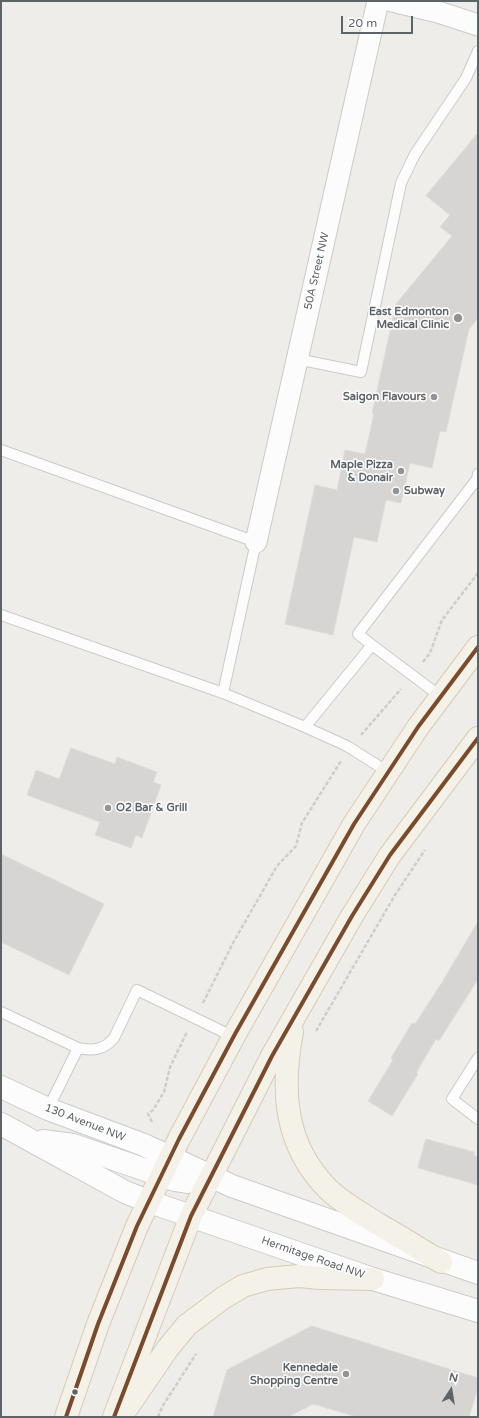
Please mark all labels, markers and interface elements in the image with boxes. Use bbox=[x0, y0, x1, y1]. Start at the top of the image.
scale bar bbox=[343, 8, 415, 34]
text: 20 m bbox=[348, 16, 377, 30]
street label: 50A Street NW bbox=[302, 231, 332, 311]
place label: East Edmonton Medical Clinic bbox=[369, 305, 449, 331]
marker: East Edmonton Medical Clinic bbox=[452, 312, 464, 324]
place label: Saigon Flavours bbox=[343, 390, 426, 404]
marker: Saigon Flavours bbox=[429, 392, 439, 402]
place label: Maple Pizza & Donair bbox=[330, 458, 393, 484]
marker: Maple Pizza & Donair bbox=[396, 466, 406, 476]
place label: Subway bbox=[404, 484, 445, 498]
marker: Subway bbox=[391, 486, 401, 496]
place label: O2 Bar & Grill bbox=[116, 801, 187, 815]
marker: O2 Bar & Grill bbox=[103, 803, 113, 813]
street label: 130 Avenue NW bbox=[43, 1101, 127, 1145]
street label: Hermitage Road NW bbox=[260, 1234, 366, 1282]
place label: Kennedale Shopping Centre bbox=[250, 1361, 338, 1387]
marker: Kennedale Shopping Centre bbox=[341, 1369, 351, 1379]
north arrow bbox=[431, 1370, 471, 1410]
text: N bbox=[448, 1370, 459, 1385]
unlabelled marker bbox=[70, 1387, 80, 1397]

